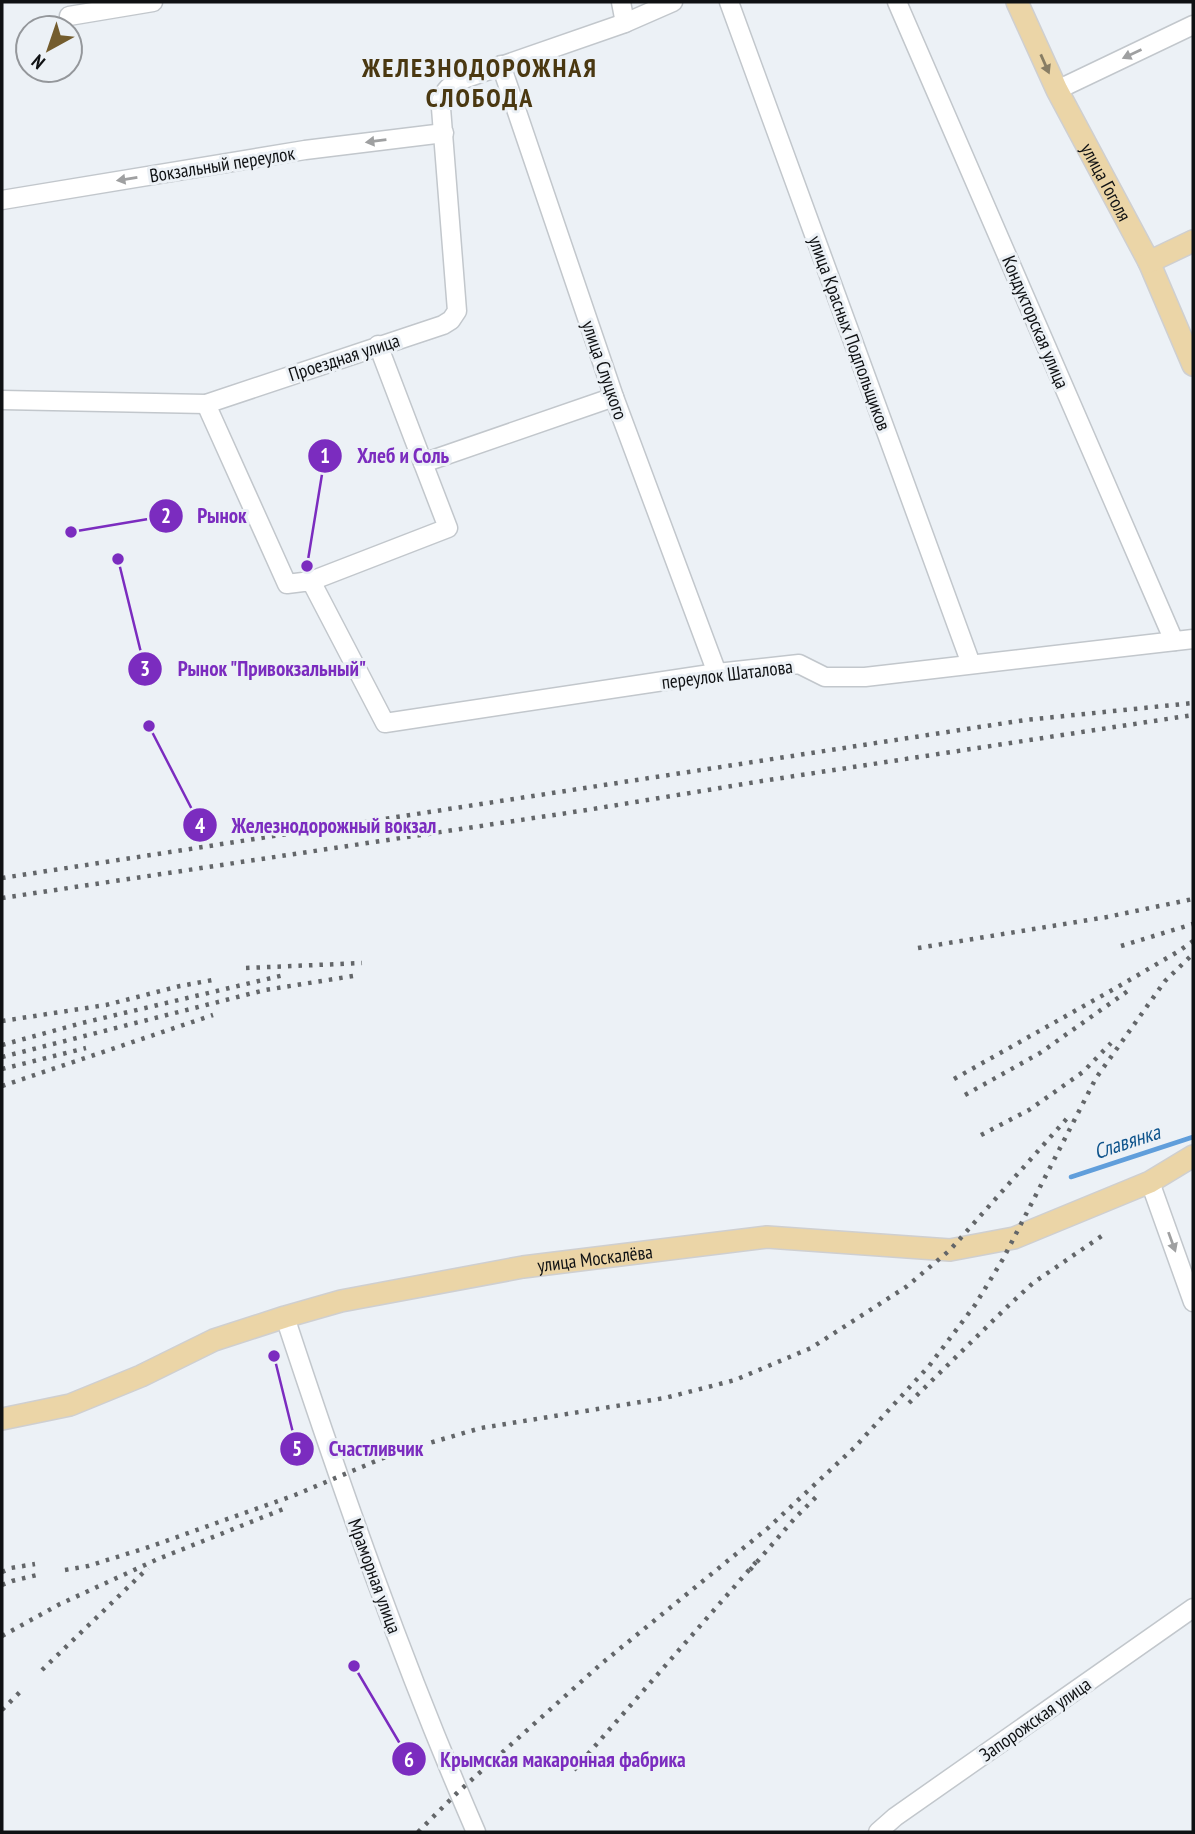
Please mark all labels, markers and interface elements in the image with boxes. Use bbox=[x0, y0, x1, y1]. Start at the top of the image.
north arrow bbox=[14, 14, 84, 84]
one-way arrow bbox=[1122, 48, 1142, 60]
text: N bbox=[26, 50, 50, 75]
district label: ЖЕЛЕЗНОДОРОЖНАЯ СЛОБОДА bbox=[361, 51, 598, 114]
one-way arrow bbox=[1039, 54, 1051, 74]
one-way arrow bbox=[365, 136, 387, 147]
street label: улица Гоголя bbox=[1076, 139, 1137, 225]
street label: Вокзальный переулок bbox=[148, 141, 297, 187]
one-way arrow bbox=[116, 174, 138, 185]
street label: улица Красных Подпольщиков bbox=[804, 232, 896, 434]
street label: Кондукторская улица bbox=[997, 252, 1075, 392]
street label: улица Слуцкого bbox=[577, 317, 633, 423]
street label: Проездная улица bbox=[285, 328, 403, 386]
callout: Хлеб и Соль bbox=[308, 435, 463, 477]
text: 1 bbox=[320, 442, 330, 469]
text: Хлеб и Соль bbox=[357, 442, 449, 469]
callout: Рынок bbox=[148, 495, 261, 537]
text: 2 bbox=[161, 502, 171, 529]
text: Рынок bbox=[197, 502, 247, 529]
callout: Рынок "Привокзальный" bbox=[128, 648, 381, 690]
street label: переулок Шаталова bbox=[660, 654, 794, 694]
text: 3 bbox=[140, 655, 150, 682]
text: Рынок "Привокзальный" bbox=[178, 655, 366, 682]
callout: Железнодорожный вокзал bbox=[183, 804, 450, 846]
text: 4 bbox=[195, 812, 205, 839]
text: Железнодорожный вокзал bbox=[231, 812, 436, 839]
water label: Славянка bbox=[1090, 1118, 1165, 1165]
one-way arrow bbox=[1166, 1231, 1177, 1252]
street label: улица Москалёва bbox=[536, 1239, 654, 1277]
callout: Счастливчик bbox=[280, 1428, 437, 1470]
text: 5 bbox=[292, 1435, 302, 1462]
text: Счастливчик bbox=[329, 1435, 424, 1462]
street label: Мраморная улица bbox=[343, 1515, 407, 1637]
street label: Запорожская улица bbox=[975, 1672, 1095, 1766]
callout: Крымская макаронная фабрика bbox=[392, 1738, 700, 1780]
text: 6 bbox=[404, 1746, 414, 1773]
text: Крымская макаронная фабрика bbox=[440, 1746, 686, 1773]

